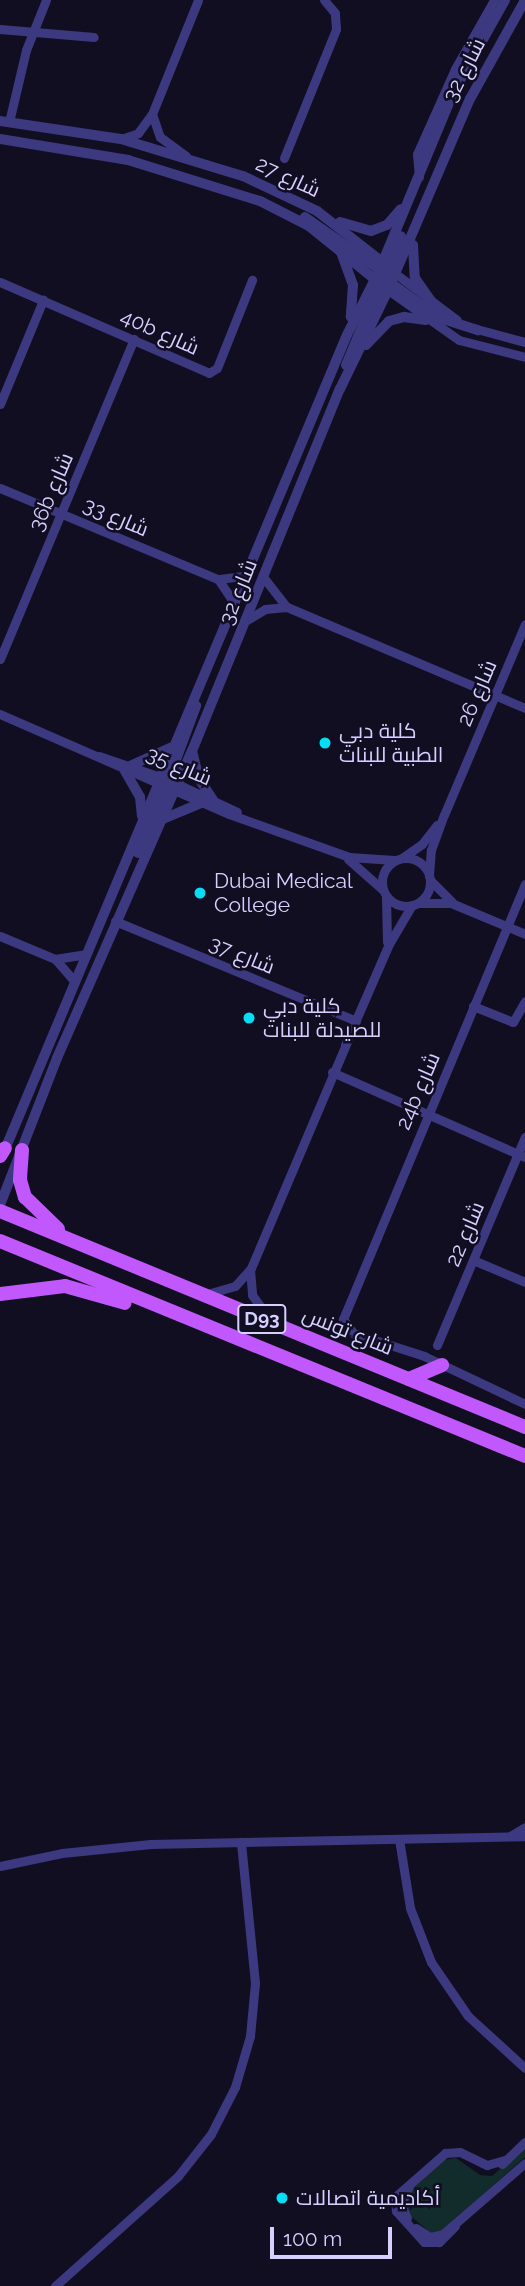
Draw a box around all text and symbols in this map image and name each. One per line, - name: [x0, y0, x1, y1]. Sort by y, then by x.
- street label: شارع 32: [437, 34, 491, 106]
- street label: شارع 27: [252, 151, 324, 203]
- street label: 40b شارع: [117, 304, 203, 360]
- street label: 36b شارع: [23, 449, 79, 535]
- street label: شارع 33: [80, 492, 152, 542]
- street label: شارع 32: [214, 556, 262, 628]
- street label: شارع 26: [452, 656, 502, 730]
- place label: كلية دبي الطبية للبنات: [339, 718, 443, 768]
- marker: كلية دبي الطبية للبنات: [317, 735, 333, 751]
- street label: شارع 35: [142, 741, 216, 791]
- place label: Dubai Medical College: [214, 868, 353, 918]
- marker: Dubai Medical College: [192, 885, 208, 901]
- street label: شارع 37: [206, 931, 278, 979]
- place label: كلية دبي للصيدلة للبنات: [263, 993, 381, 1043]
- marker: كلية دبي للصيدلة للبنات: [241, 1010, 257, 1026]
- street label: 24b شارع: [390, 1049, 446, 1133]
- street label: شارع 22: [440, 1198, 490, 1270]
- street label: شارع تونس: [299, 1301, 397, 1361]
- road number: D93: [236, 1303, 288, 1334]
- place label: أكاديمية اتصالات: [296, 2185, 440, 2211]
- marker: أكاديمية اتصالات: [274, 2190, 290, 2206]
- scale bar: [273, 2212, 396, 2256]
- text: 100 m: [283, 2226, 342, 2251]

